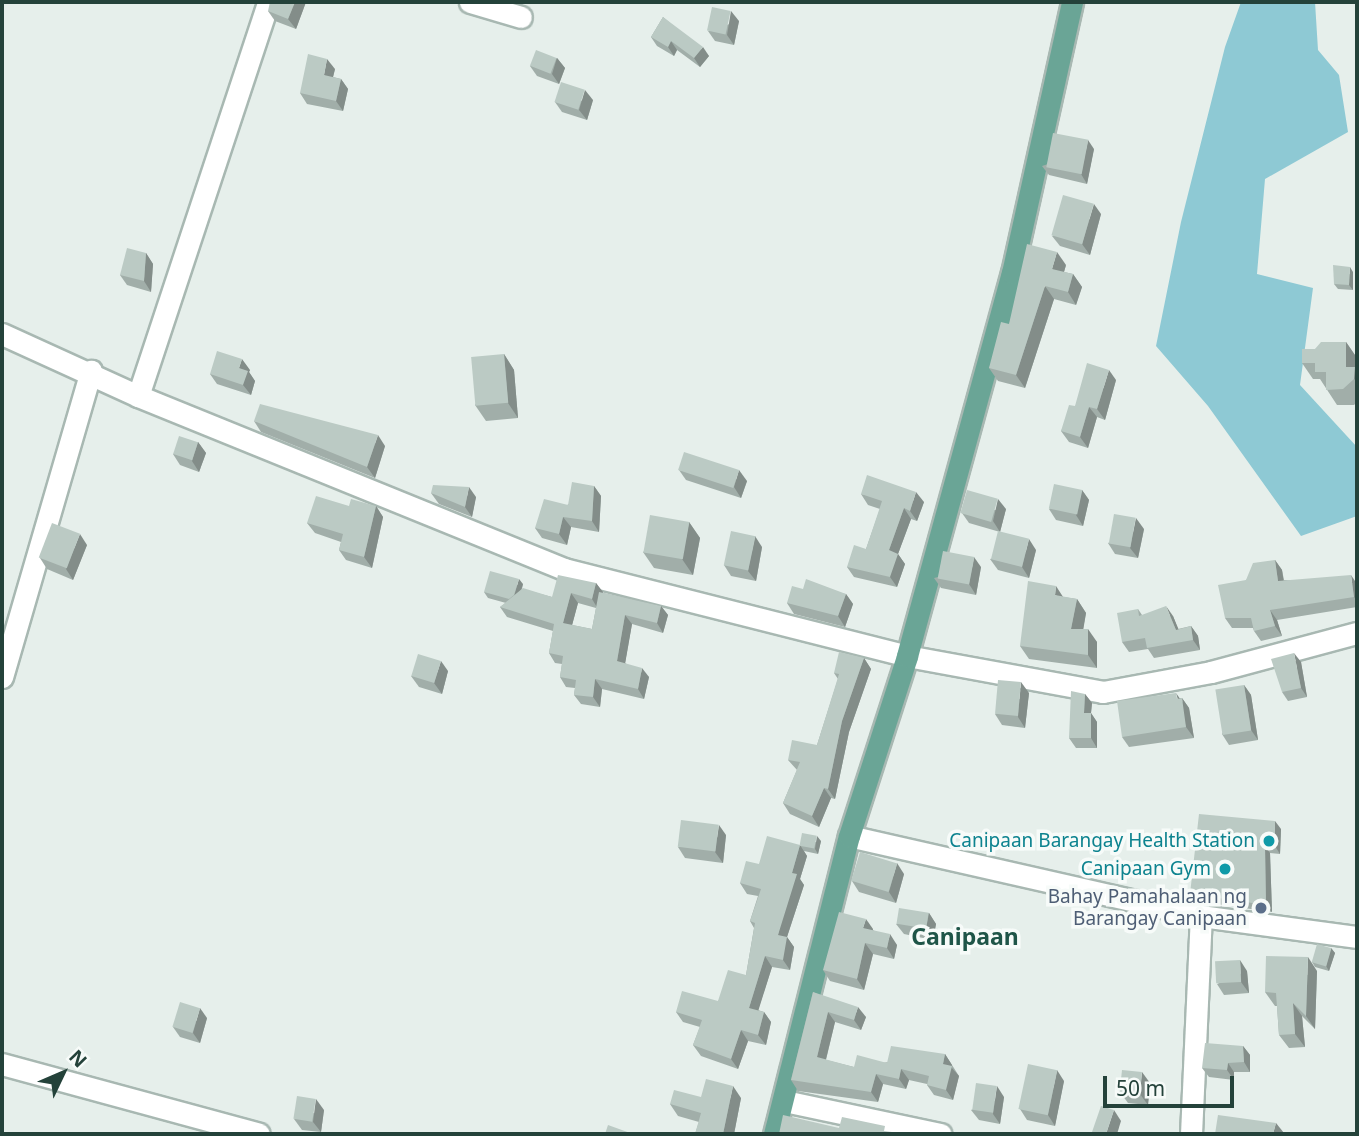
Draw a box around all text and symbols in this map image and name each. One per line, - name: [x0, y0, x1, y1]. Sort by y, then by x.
- place label: Canipaan Barangay Health Station: [949, 830, 1255, 852]
- marker: Canipaan Barangay Health Station: [1261, 833, 1277, 849]
- place label: Canipaan Gym: [1081, 858, 1211, 880]
- marker: Canipaan Gym: [1217, 861, 1233, 877]
- place label: Bahay Pamahalaan ng Barangay Canipaan: [1048, 886, 1247, 930]
- marker: Bahay Pamahalaan ng Barangay Canipaan: [1253, 900, 1269, 916]
- district label: Canipaan: [911, 922, 1019, 950]
- north arrow: [28, 1038, 98, 1108]
- text: N: [63, 1044, 93, 1073]
- scale bar: [1107, 1062, 1238, 1106]
- text: 50 m: [1116, 1074, 1165, 1102]

